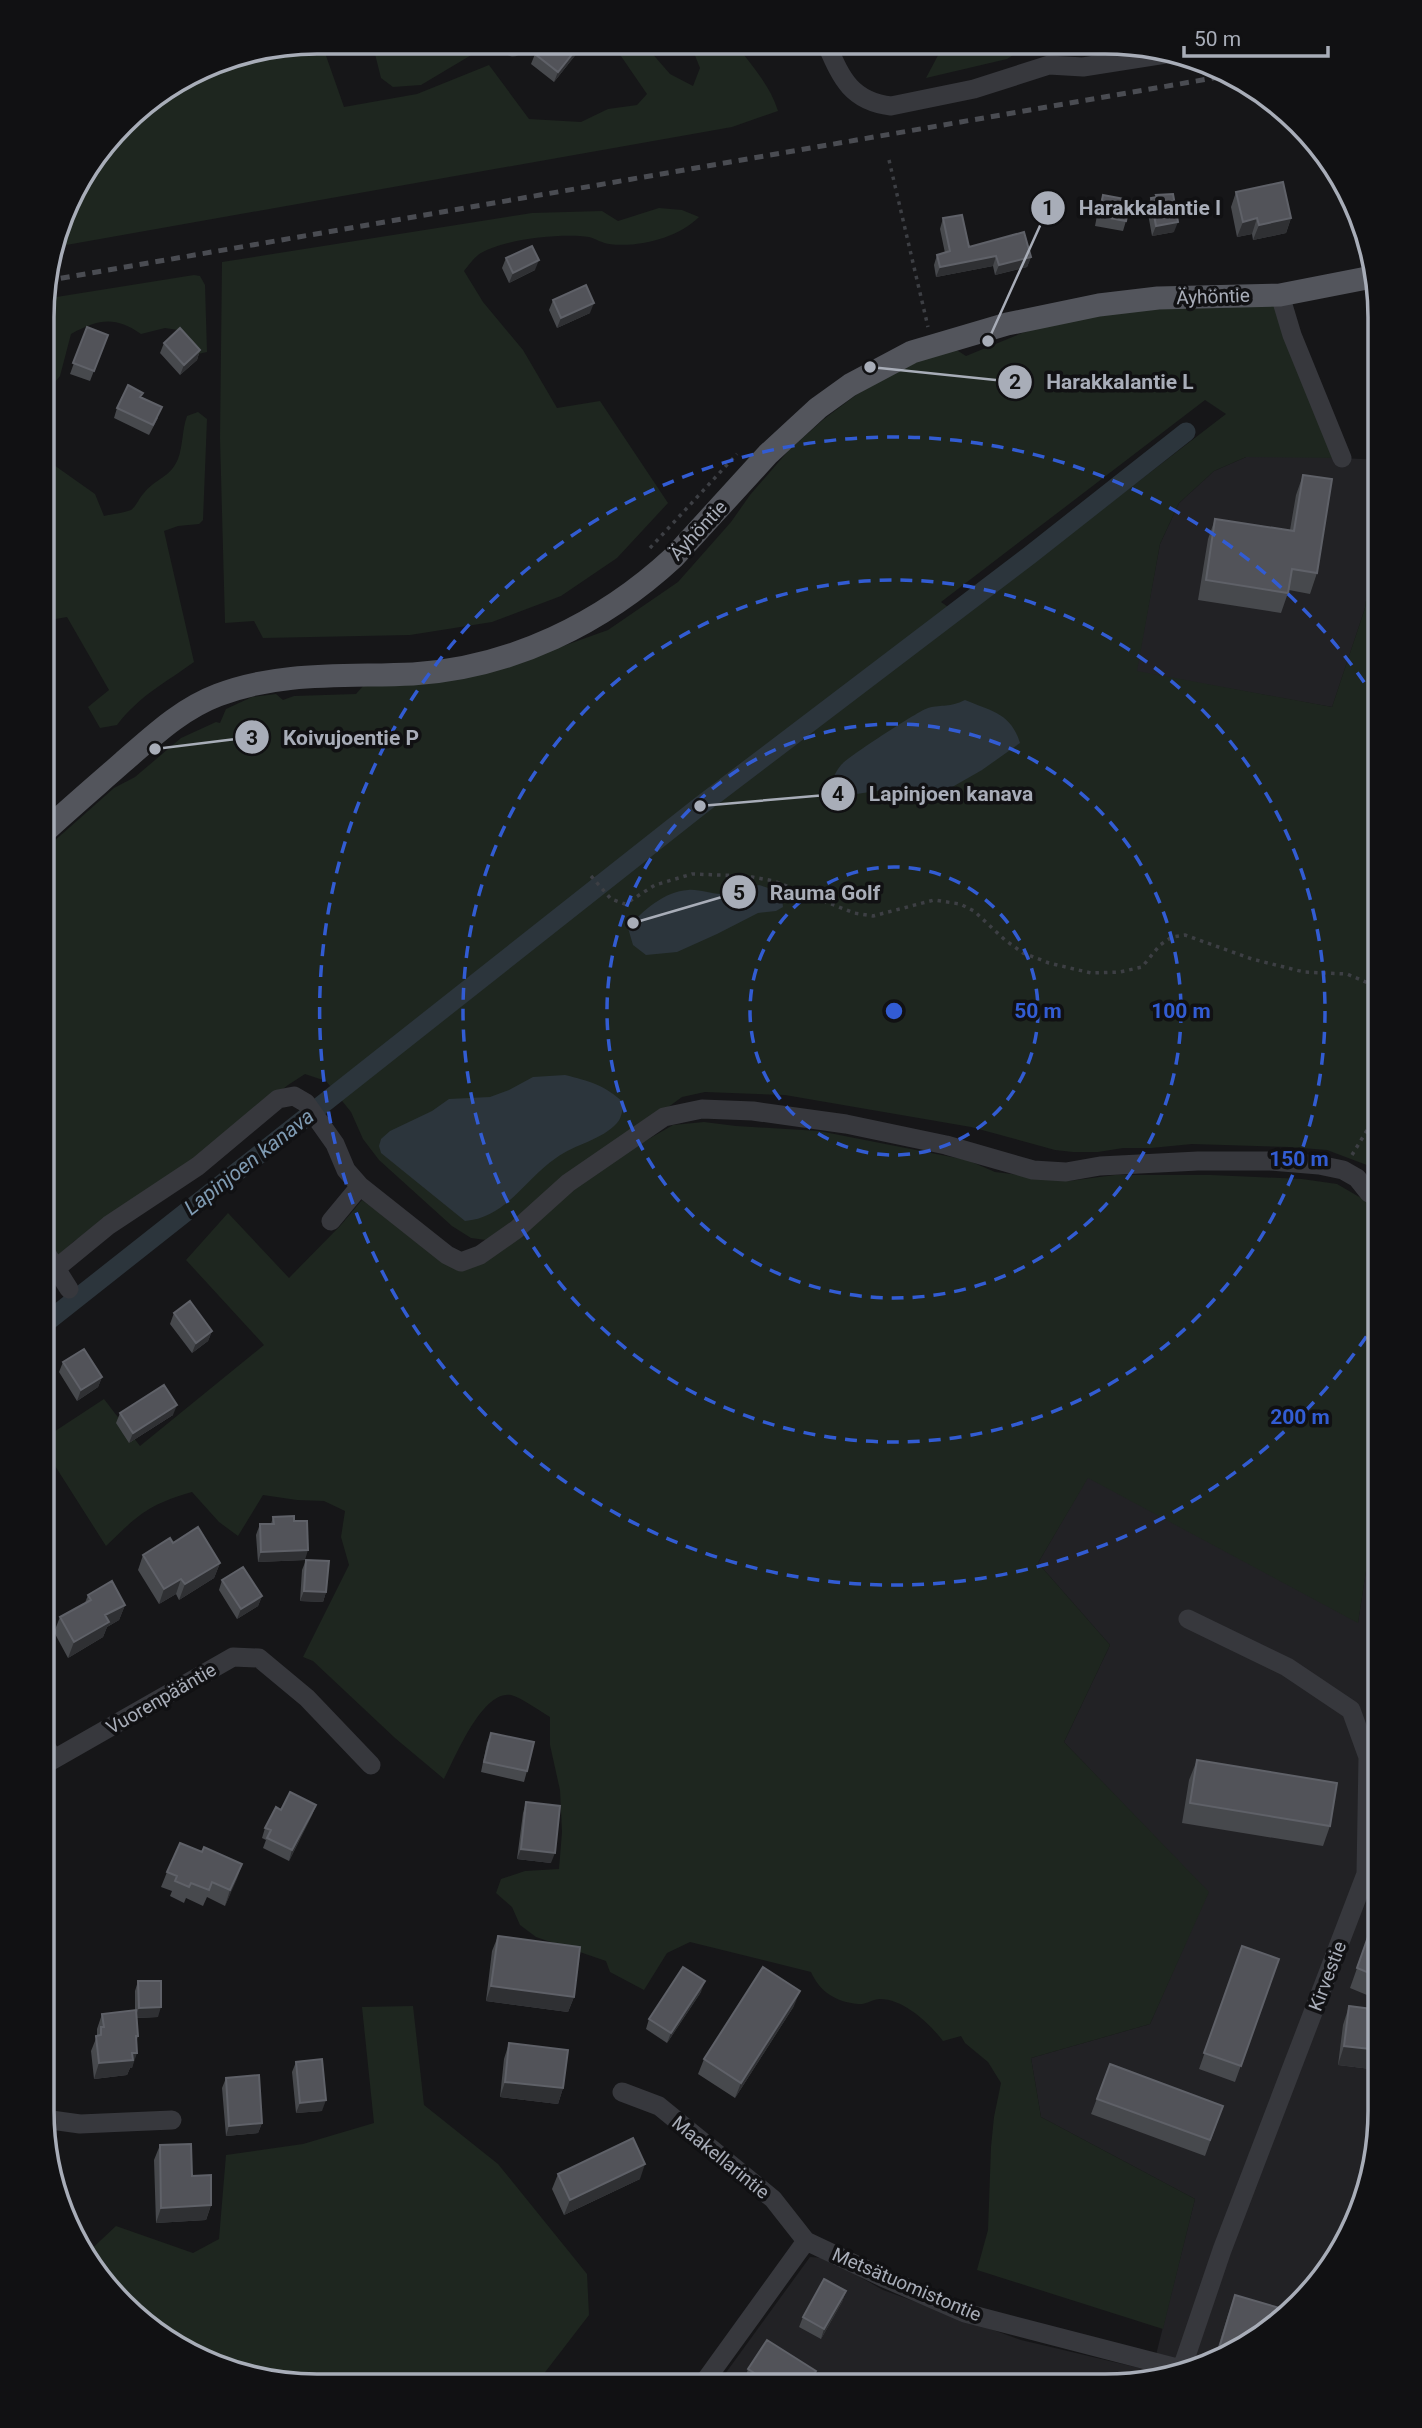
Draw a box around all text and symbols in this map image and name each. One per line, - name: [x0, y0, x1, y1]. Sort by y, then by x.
- scale bar: [1184, 14, 1328, 58]
- text: 50 m: [1194, 27, 1241, 51]
- callout: Harakkalantie I: [1030, 187, 1235, 229]
- text: 1: [1042, 196, 1054, 220]
- text: Harakkalantie I: [1079, 196, 1221, 220]
- street label: Äyhöntie: [1176, 284, 1250, 309]
- callout: Harakkalantie L: [997, 361, 1208, 403]
- text: 2: [1009, 370, 1021, 394]
- text: Harakkalantie L: [1046, 370, 1194, 394]
- street label: Äyhöntie: [665, 496, 732, 565]
- callout: Koivujoentie P: [234, 716, 433, 758]
- text: 3: [246, 726, 258, 750]
- text: Koivujoentie P: [283, 726, 419, 750]
- callout: Lapinjoen kanava: [820, 773, 1047, 815]
- text: 4: [832, 782, 844, 806]
- text: Lapinjoen kanava: [869, 782, 1033, 806]
- callout: Rauma Golf: [721, 871, 895, 913]
- text: 5: [733, 881, 745, 905]
- text: Rauma Golf: [770, 881, 881, 905]
- centre of rings: [882, 999, 906, 1023]
- text: 50 m: [1014, 999, 1062, 1023]
- text: 100 m: [1151, 999, 1211, 1023]
- water label: Lapinjoen kanava: [179, 1104, 319, 1220]
- text: 150 m: [1269, 1147, 1329, 1171]
- text: 200 m: [1270, 1405, 1330, 1429]
- street label: Vuorenpääntie: [102, 1658, 220, 1739]
- street label: Kirvestie: [1304, 1938, 1351, 2014]
- street label: Maakellarintie: [667, 2111, 774, 2204]
- street label: Metsätuomistontie: [829, 2243, 985, 2326]

